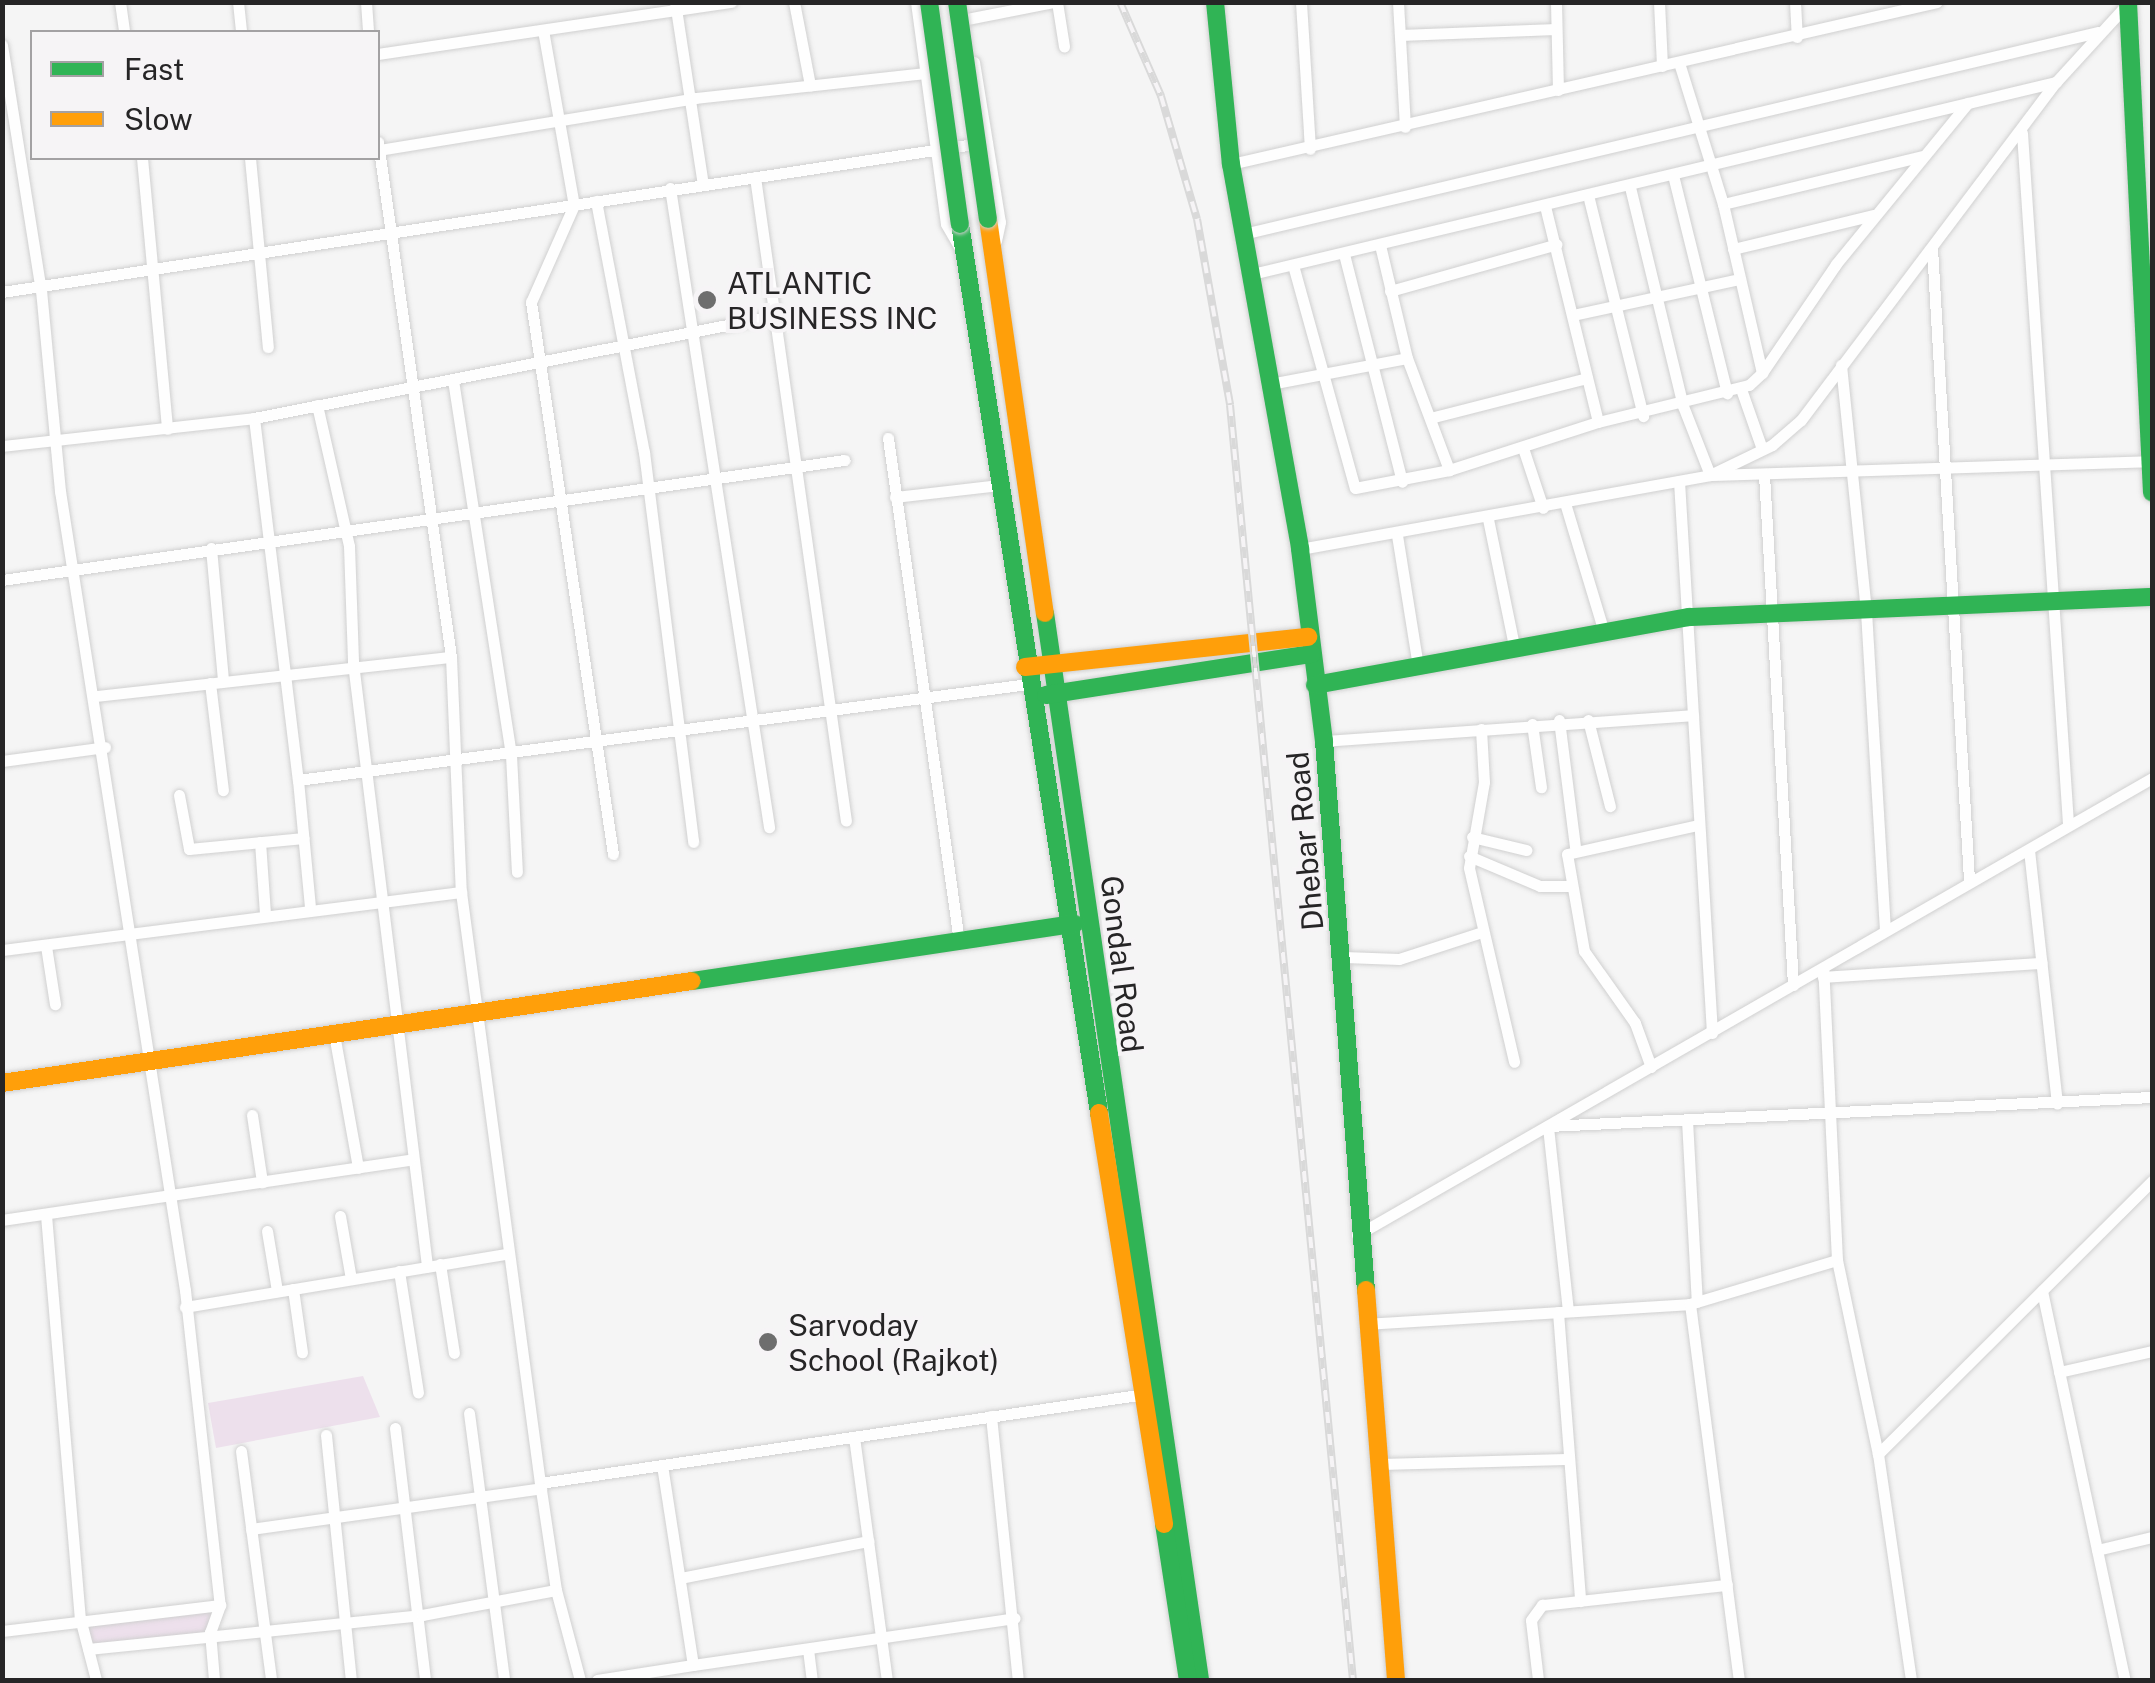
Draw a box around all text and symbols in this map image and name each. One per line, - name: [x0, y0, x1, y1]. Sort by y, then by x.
- legend: [30, 30, 380, 160]
- text: Fast: [124, 51, 184, 87]
- text: Slow: [124, 101, 193, 137]
- place label: ATLANTIC BUSINESS INC: [727, 265, 937, 336]
- marker: ATLANTIC BUSINESS INC: [696, 289, 718, 311]
- street label: Dhebar Road: [1279, 750, 1331, 932]
- street label: Gondal Road: [1093, 873, 1151, 1055]
- place label: Sarvoday School (Rajkot): [788, 1307, 999, 1378]
- marker: Sarvoday School (Rajkot): [757, 1331, 779, 1353]

